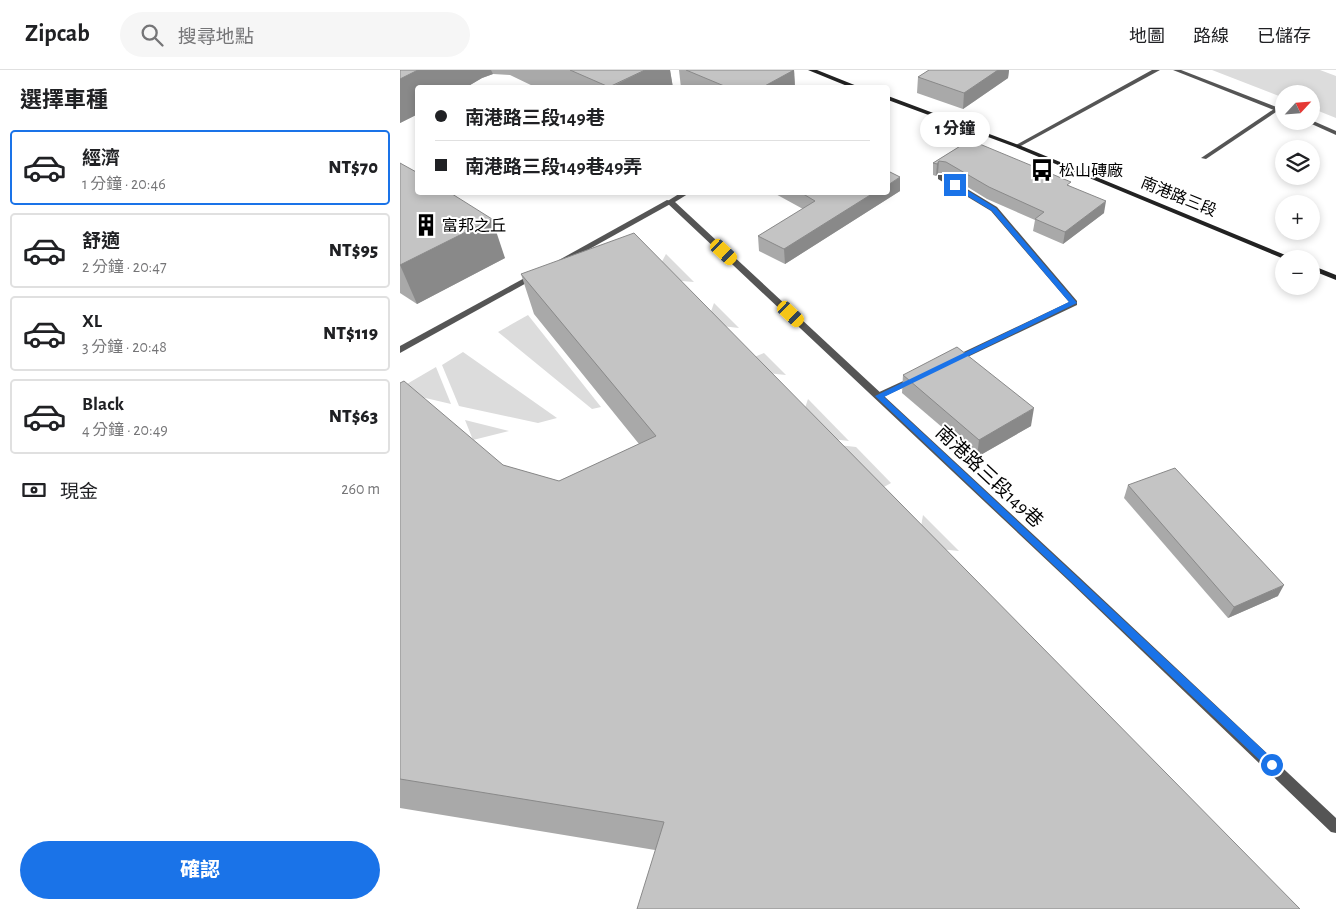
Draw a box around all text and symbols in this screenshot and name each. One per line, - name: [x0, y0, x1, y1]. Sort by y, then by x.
- search box: [120, 12, 470, 57]
- icon: search: [138, 21, 166, 49]
- text: Zipcab: [25, 22, 90, 46]
- text: 搜尋地點: [178, 28, 254, 47]
- text: 地圖: [1129, 28, 1165, 46]
- text: 路線: [1193, 28, 1229, 46]
- text: 已儲存: [1257, 28, 1311, 46]
- north arrow: [1275, 85, 1320, 130]
- map controls: [1275, 85, 1320, 295]
- text: 選擇車種: [20, 89, 108, 111]
- text: 南港路三段149巷: [465, 109, 605, 128]
- callout: 1 分鐘: [920, 112, 990, 148]
- text: 1 分鐘: [935, 121, 975, 137]
- button: layers: [1275, 140, 1320, 185]
- icon: car: [22, 145, 67, 190]
- text: 經濟: [82, 149, 120, 168]
- bus stop icon: 松山磚廠: [1029, 157, 1055, 183]
- text: NT$70: [328, 158, 378, 177]
- text: 南港路三段149巷49弄: [465, 158, 642, 177]
- place label: 松山磚廠: [1059, 162, 1123, 179]
- route end: [944, 174, 966, 196]
- street label: 南港路三段: [1139, 174, 1219, 219]
- text: 1 分鐘 · 20:46: [82, 176, 166, 192]
- button: +: [1275, 195, 1320, 240]
- building icon: 富邦之丘: [413, 212, 439, 238]
- place label: 富邦之丘: [442, 217, 506, 234]
- icon: car: [22, 228, 67, 273]
- text: 舒適: [82, 232, 120, 251]
- car: [707, 236, 740, 268]
- text: NT$95: [329, 241, 378, 260]
- button: −: [1275, 250, 1320, 295]
- text: 2 分鐘 · 20:47: [82, 259, 167, 275]
- car: [774, 298, 807, 330]
- icon: car: [22, 311, 67, 356]
- text: XL: [82, 312, 102, 331]
- text: NT$119: [323, 324, 378, 343]
- text: 3 分鐘 · 20:48: [82, 339, 167, 355]
- icon: car: [22, 394, 67, 439]
- text: Black: [82, 395, 124, 414]
- text: NT$63: [329, 407, 378, 426]
- street label: 南港路三段149巷: [932, 421, 1048, 531]
- text: 4 分鐘 · 20:49: [82, 422, 168, 438]
- icon: cash: [20, 476, 48, 504]
- text: 260 m: [341, 481, 380, 497]
- text: 現金: [60, 483, 98, 502]
- route start: [1261, 754, 1283, 776]
- button: 確認: [20, 841, 380, 899]

